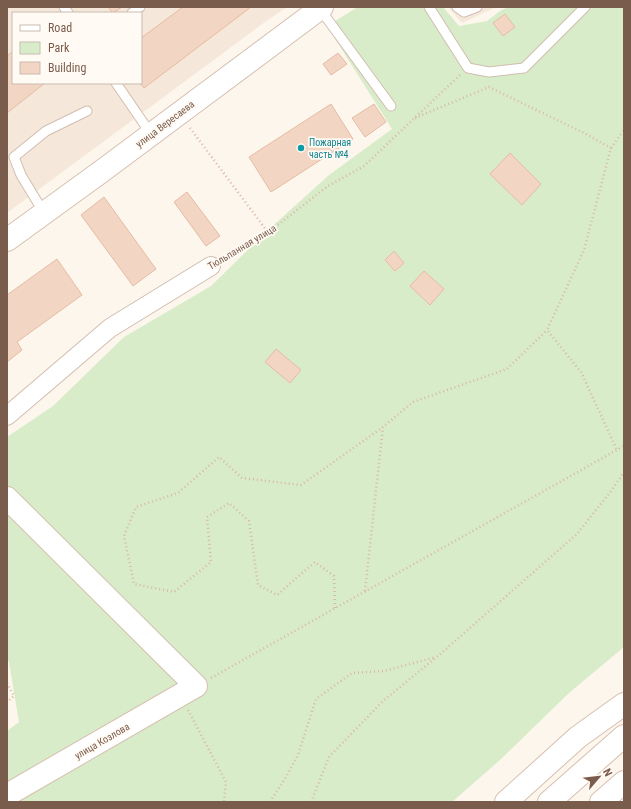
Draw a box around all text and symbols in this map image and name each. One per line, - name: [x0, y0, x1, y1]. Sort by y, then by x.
- legend: [12, 12, 142, 84]
- text: Road: [48, 21, 72, 35]
- text: Park: [48, 41, 70, 55]
- text: Building: [48, 61, 86, 75]
- street label: улица Вересаева: [134, 98, 196, 150]
- place label: Пожарная часть №4: [309, 137, 351, 160]
- marker: Пожарная часть №4: [296, 143, 306, 153]
- street label: Тюльпанная улица: [206, 222, 278, 272]
- street label: улица Козлова: [73, 721, 132, 761]
- north arrow: [579, 757, 619, 797]
- text: N: [600, 767, 615, 779]

